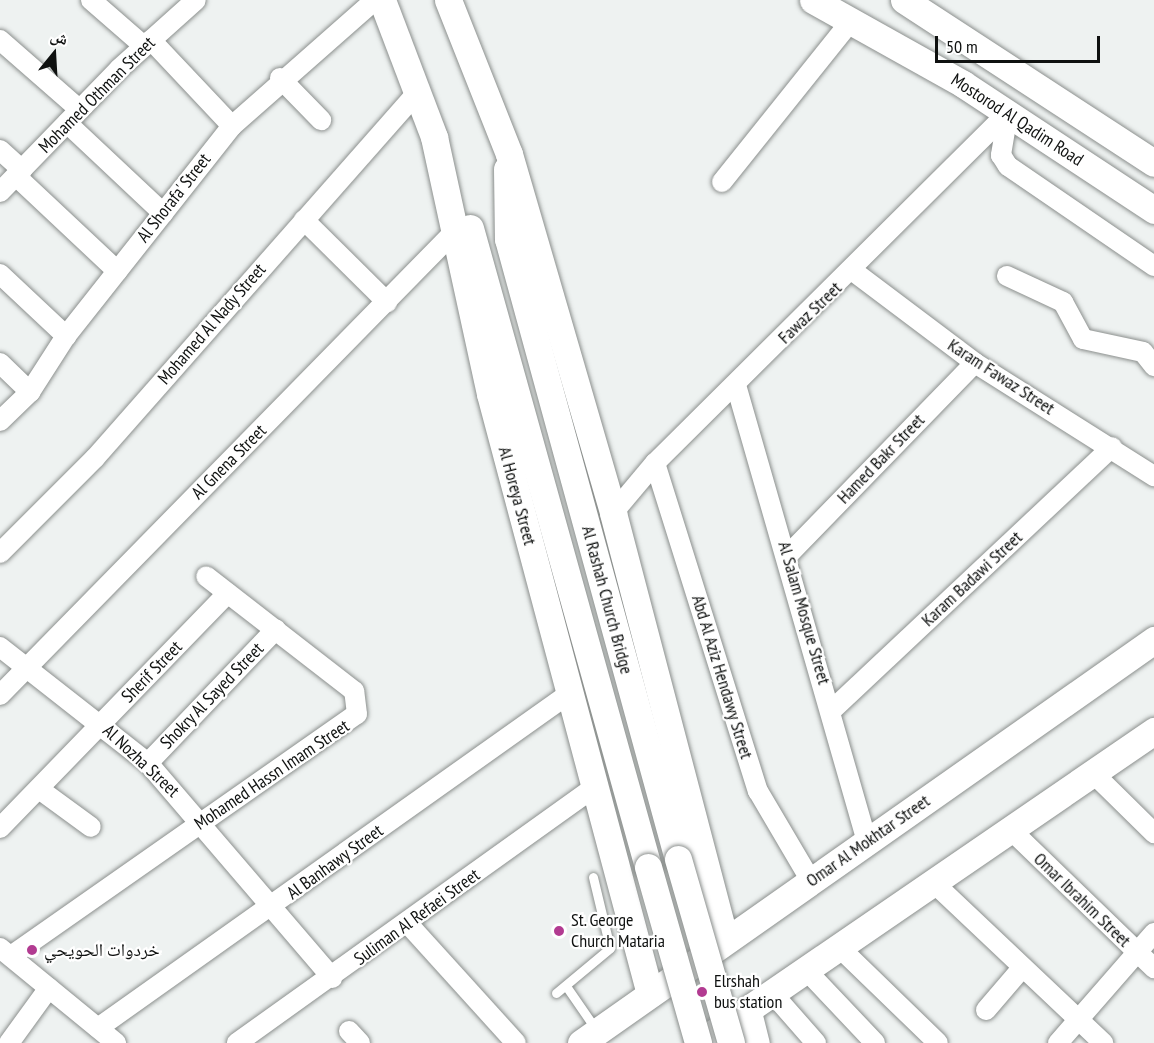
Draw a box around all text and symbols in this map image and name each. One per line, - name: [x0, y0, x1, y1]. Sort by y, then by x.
- north arrow: [24, 24, 84, 84]
- scale bar: [938, 24, 1103, 62]
- text: ش: [48, 25, 71, 49]
- street label: Mohamed Othman Street: [34, 32, 160, 158]
- text: 50 m: [946, 35, 978, 58]
- street label: Mostorod Al Qadim Road: [947, 69, 1087, 171]
- street label: Al Shorafa' Street: [132, 149, 216, 247]
- street label: Mohamed Al Nady Street: [153, 259, 271, 389]
- street label: Fawaz Street: [774, 277, 846, 349]
- street label: Karam Fawaz Street: [943, 334, 1059, 420]
- street label: Hamed Bakr Street: [833, 410, 929, 508]
- street label: Al Gnena Street: [187, 420, 271, 504]
- street label: Al Horeya Street: [493, 444, 541, 548]
- street label: Al Rashah Church Bridge: [577, 523, 637, 677]
- street label: Karam Badawi Street: [917, 527, 1027, 631]
- street label: Al Salam Mosque Street: [773, 539, 835, 687]
- street label: Abd Al Aziz Hendawy Street: [687, 592, 757, 762]
- street label: Sherif Street: [117, 637, 187, 707]
- street label: Shokry Al Sayed Street: [155, 638, 269, 754]
- street label: Mohamed Hassn Imam Street: [191, 715, 353, 835]
- street label: Al Nozha Street: [98, 720, 184, 802]
- street label: Omar Al Mokhtar Street: [802, 790, 934, 892]
- street label: Al Banhawy Street: [283, 820, 387, 904]
- street label: Omar Ibrahim Street: [1029, 848, 1135, 952]
- street label: Suliman Al Refaei Street: [350, 864, 484, 970]
- place label: St. George Church Mataria: [571, 910, 665, 952]
- marker: St. George Church Mataria: [552, 924, 566, 938]
- place label: خردوات الحويحي: [44, 939, 160, 961]
- marker: خردوات الحويحي: [25, 943, 39, 957]
- place label: Elrshah bus station: [714, 971, 782, 1014]
- marker: Elrshah bus station: [695, 985, 709, 999]

